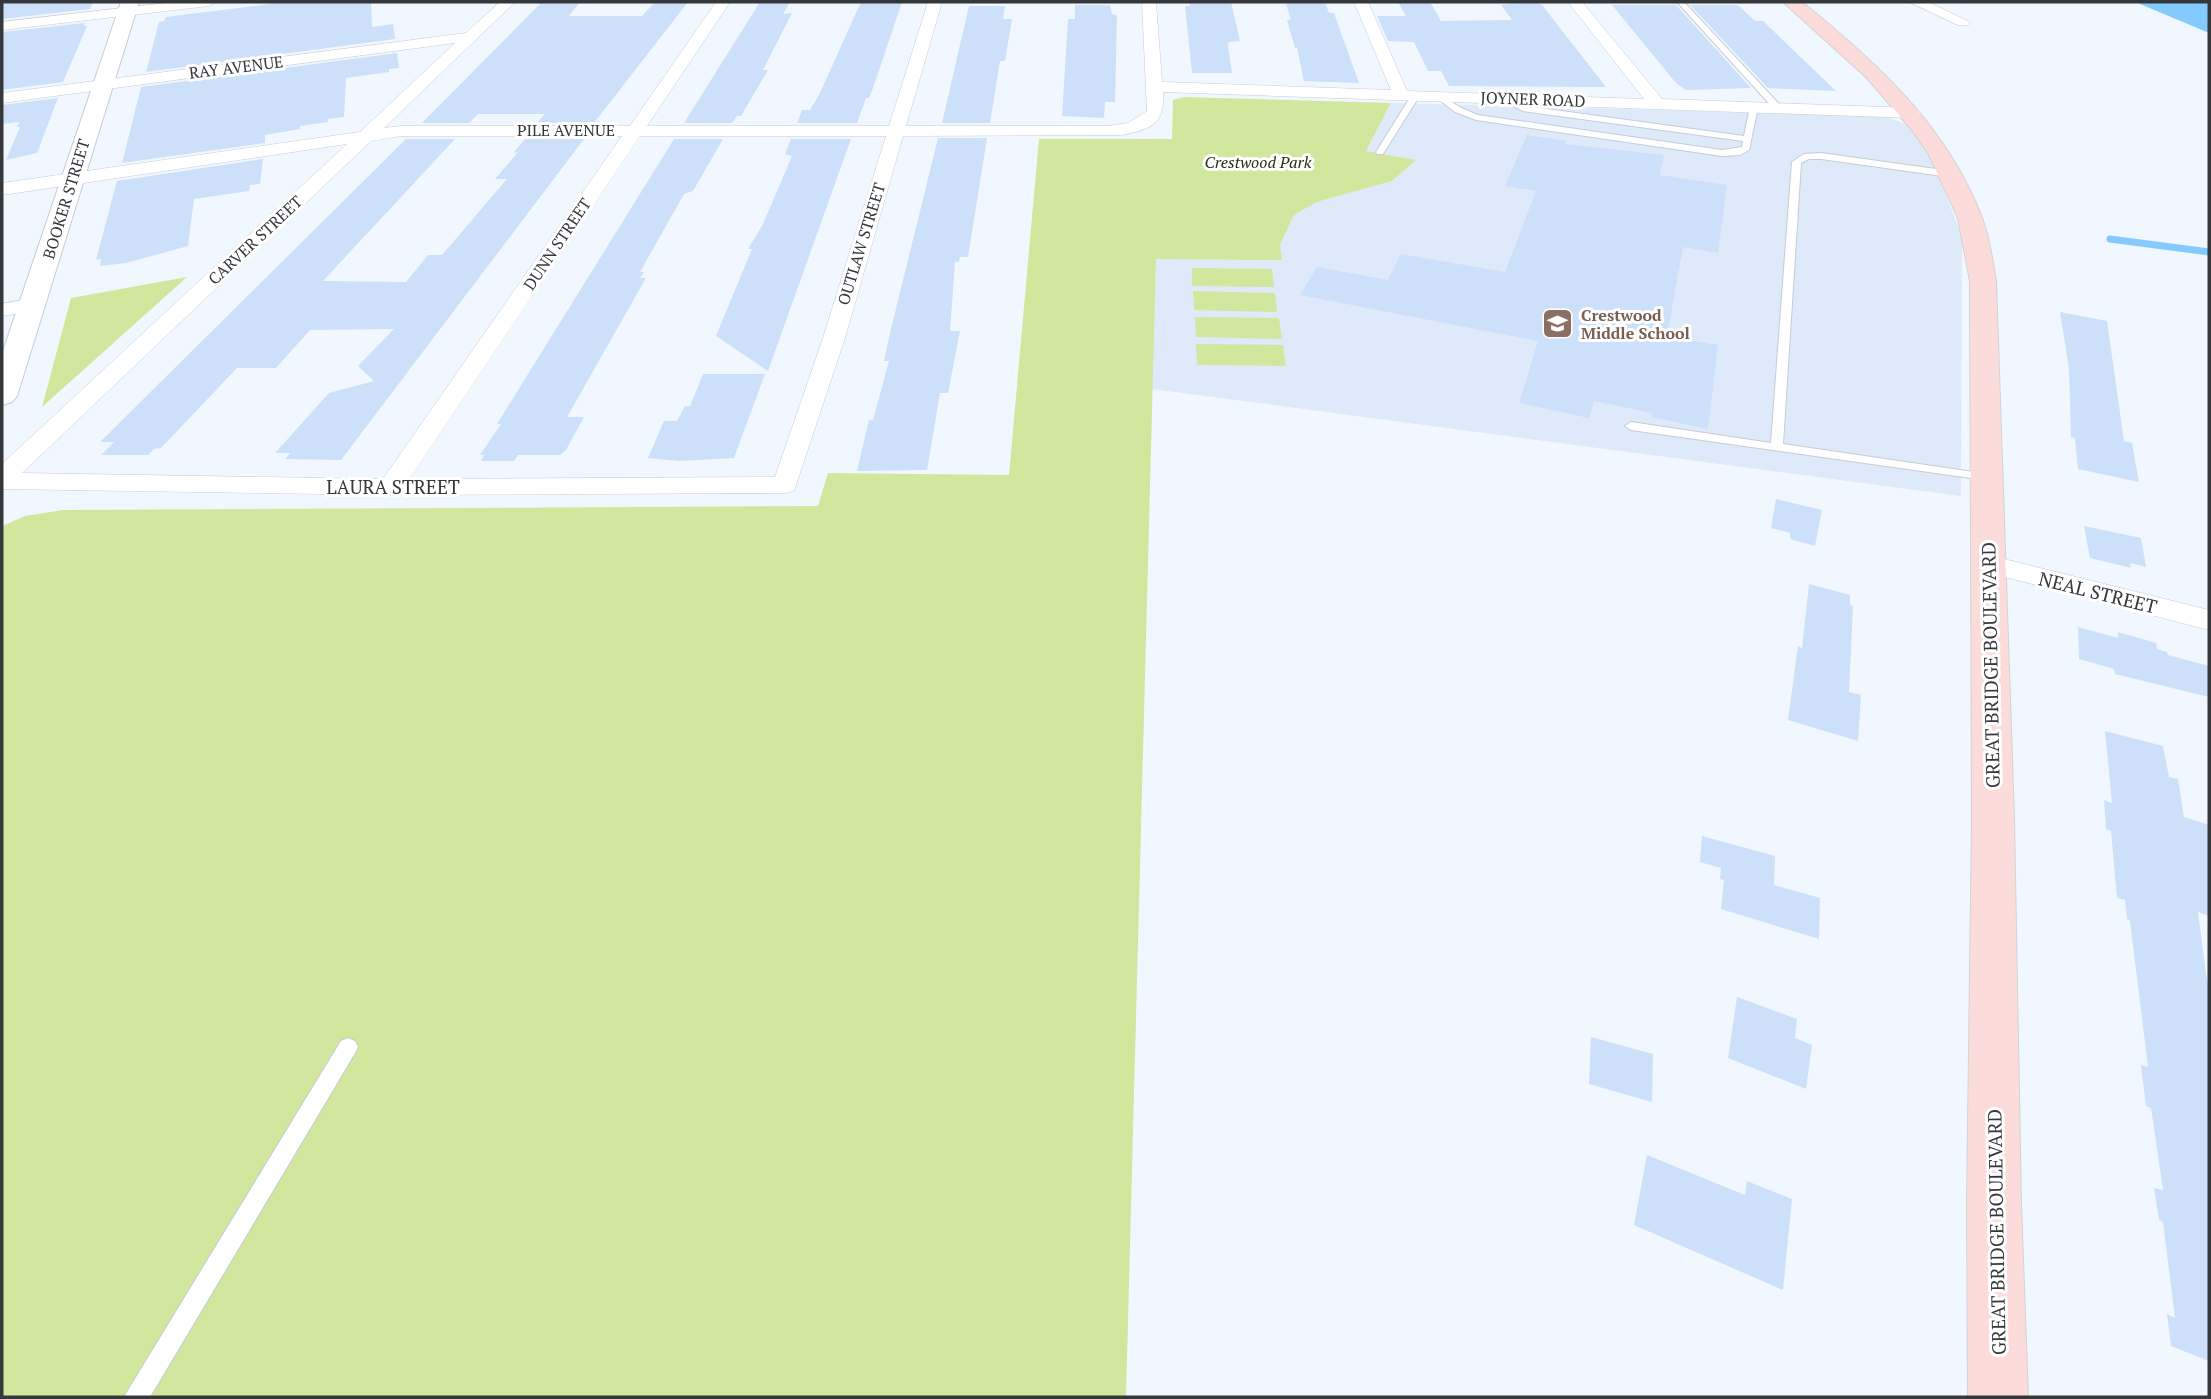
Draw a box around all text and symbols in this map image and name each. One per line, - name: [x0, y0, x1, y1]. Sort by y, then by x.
- street label: RAY AVENUE: [188, 50, 284, 84]
- street label: JOYNER ROAD: [1480, 86, 1586, 112]
- street label: PILE AVENUE: [517, 119, 615, 141]
- street label: BOOKER STREET: [37, 136, 95, 262]
- park label: Crestwood Park: [1205, 151, 1312, 173]
- street label: OUTLAW STREET: [832, 180, 890, 308]
- street label: CARVER STREET: [203, 190, 307, 289]
- street label: DUNN STREET: [518, 194, 596, 294]
- place label: Crestwood Middle School: [1581, 304, 1690, 344]
- school or university icon: Crestwood Middle School: [1541, 307, 1575, 341]
- street label: LAURA STREET: [326, 474, 460, 499]
- street label: GREAT BRIDGE BOULEVARD: [1975, 542, 2005, 788]
- street label: NEAL STREET: [2036, 565, 2160, 619]
- street label: GREAT BRIDGE BOULEVARD: [1981, 1109, 2011, 1355]

